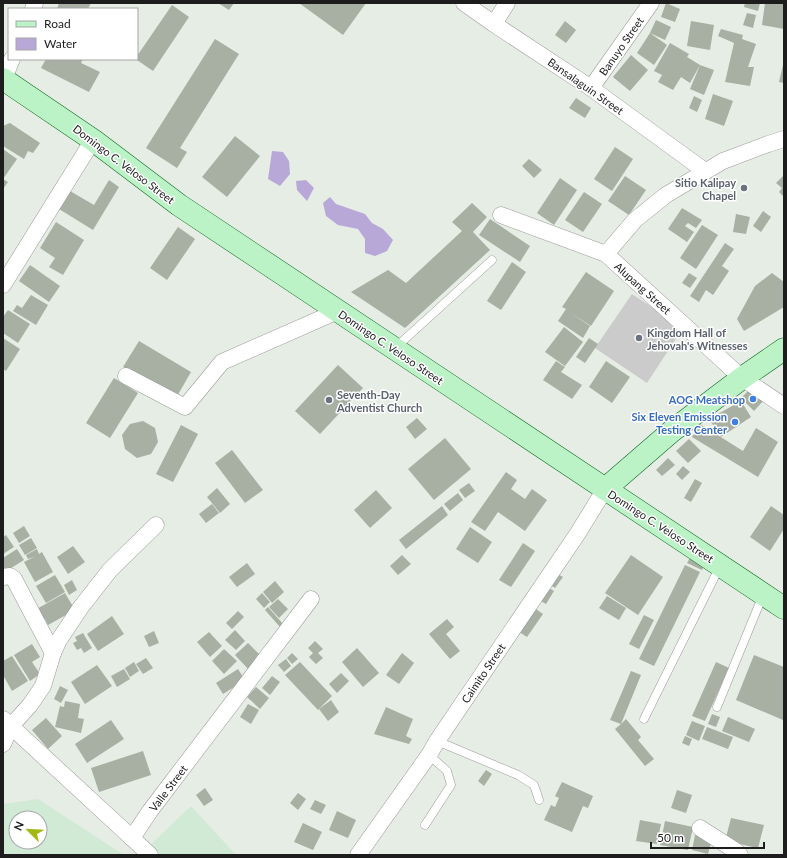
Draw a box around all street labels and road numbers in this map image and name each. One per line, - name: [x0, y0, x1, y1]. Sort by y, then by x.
- street label: Banuyo Street: [596, 14, 646, 78]
- street label: Bansalaguin Street: [546, 55, 626, 117]
- street label: Domingo C. Veloso Street: [71, 122, 177, 206]
- street label: Alupang Street: [612, 259, 674, 317]
- street label: Domingo C. Veloso Street: [336, 307, 446, 387]
- street label: Domingo C. Veloso Street: [606, 487, 716, 565]
- street label: Caimito Street: [458, 641, 508, 705]
- street label: Valle Street: [146, 762, 190, 814]

